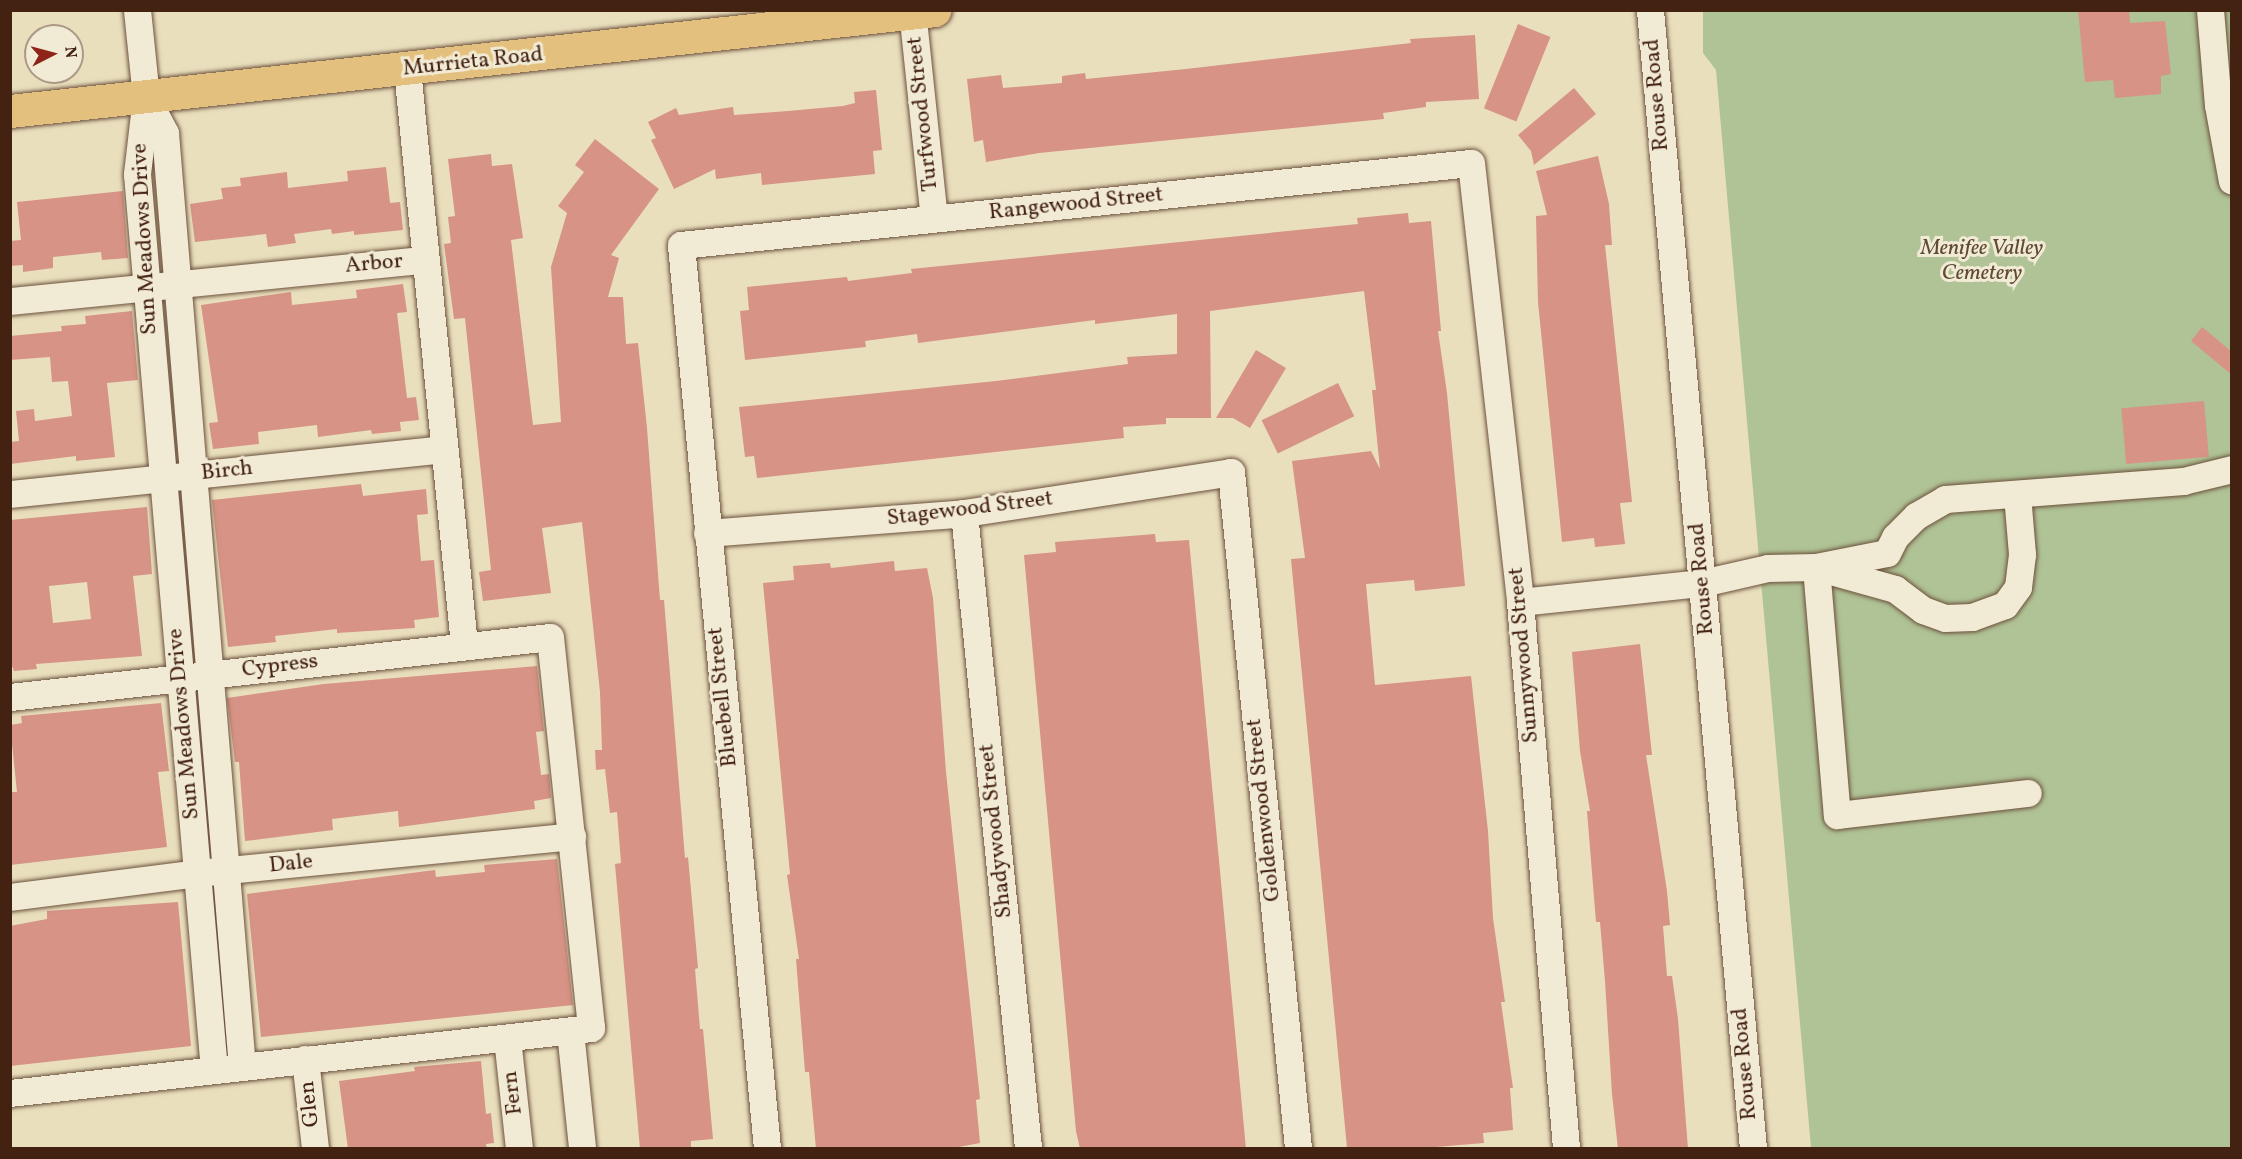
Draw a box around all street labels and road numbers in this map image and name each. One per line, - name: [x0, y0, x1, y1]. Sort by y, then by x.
- street label: Turfwood Street: [902, 35, 944, 193]
- street label: Rouse Road: [1639, 38, 1675, 152]
- street label: Murrieta Road: [402, 42, 544, 82]
- street label: Sun Meadows Drive: [127, 142, 163, 336]
- street label: Rangewood Street: [987, 182, 1165, 226]
- street label: Arbor: [344, 248, 404, 280]
- street label: Birch: [200, 455, 254, 487]
- street label: Stagewood Street: [886, 486, 1054, 532]
- street label: Rouse Road: [1684, 522, 1720, 636]
- street label: Sunnywood Street: [1503, 566, 1545, 744]
- street label: Bluebell Street: [703, 626, 743, 768]
- street label: Sun Meadows Drive: [162, 627, 206, 821]
- street label: Cypress: [240, 648, 320, 684]
- street label: Goldenwood Street: [1241, 717, 1287, 903]
- street label: Shadywood Street: [974, 742, 1018, 920]
- street label: Dale: [268, 849, 314, 879]
- street label: Rouse Road: [1727, 1007, 1763, 1121]
- street label: Fern: [497, 1070, 529, 1116]
- street label: Glen: [294, 1080, 326, 1128]

